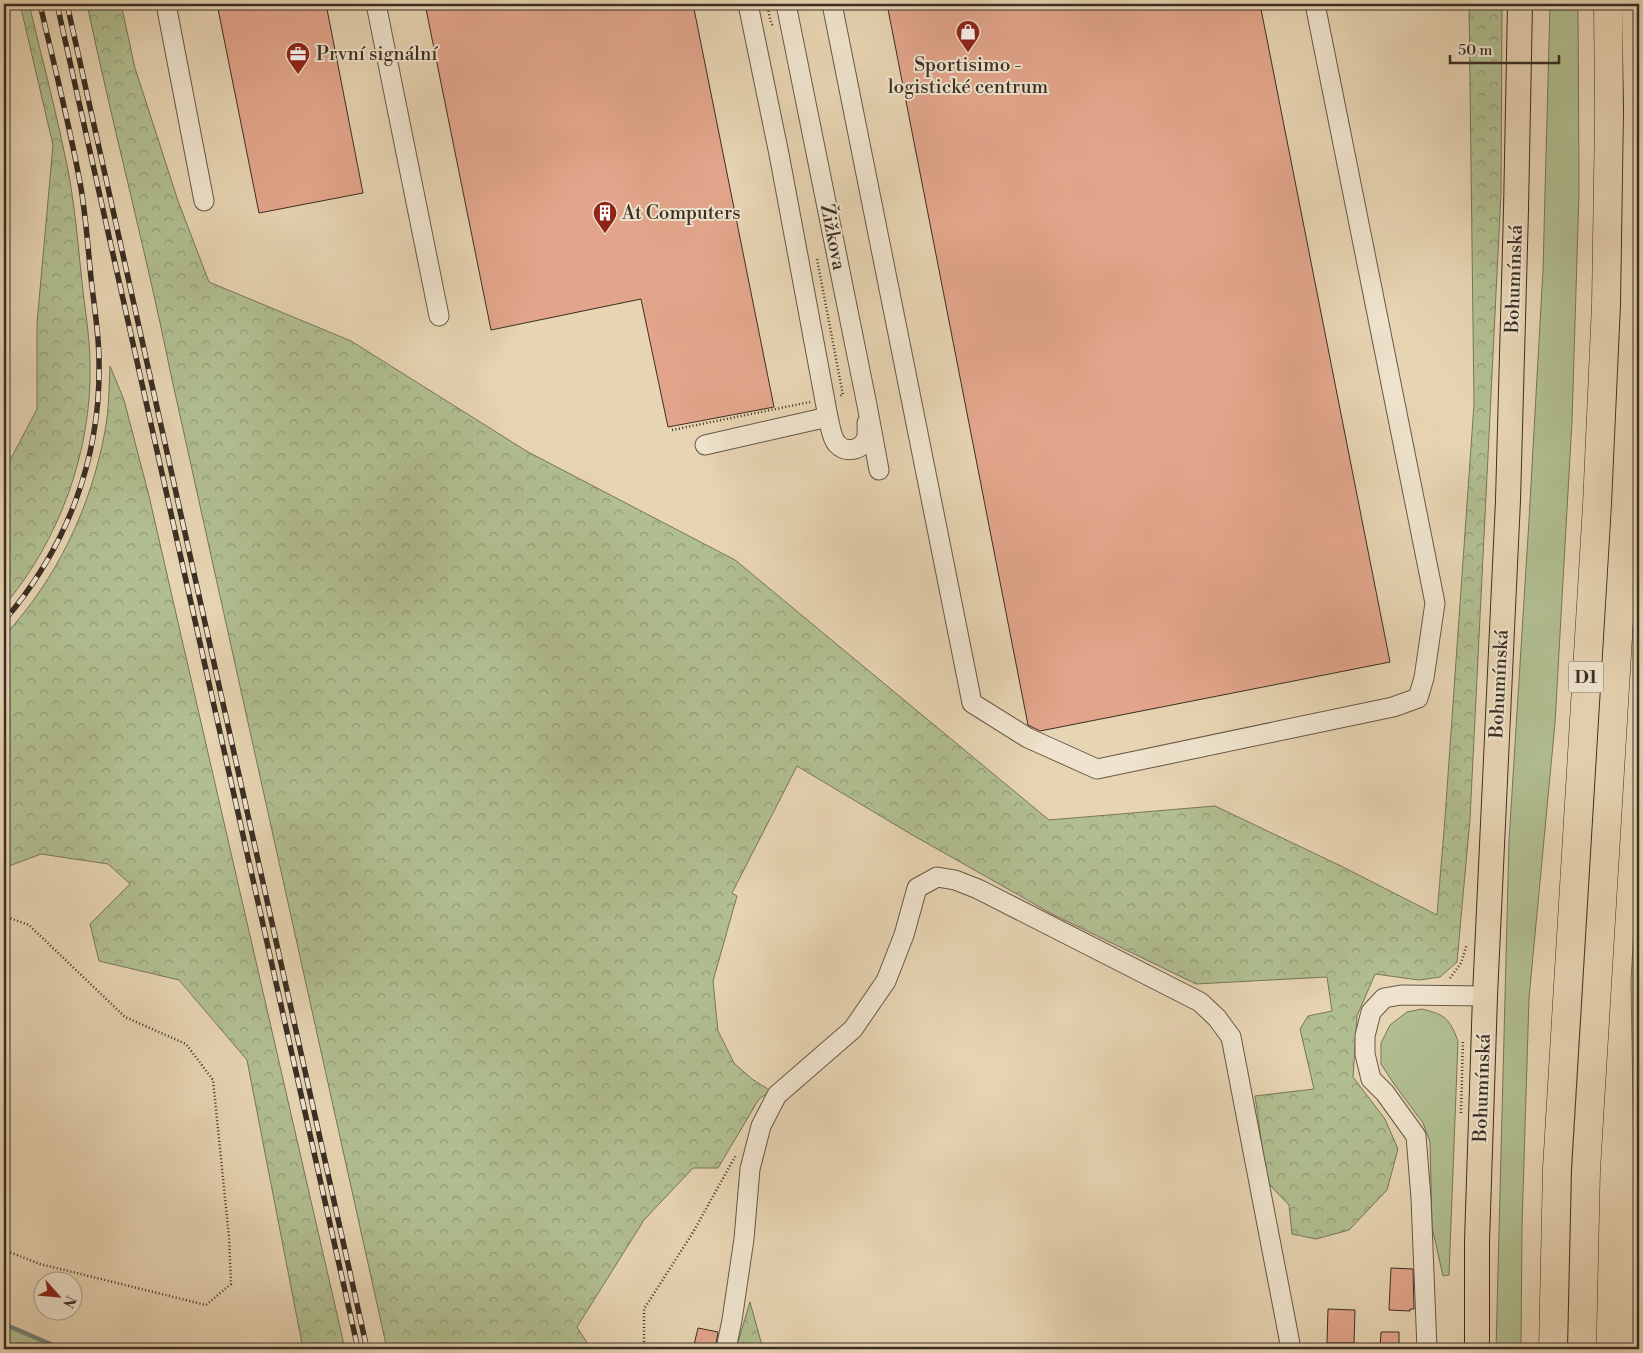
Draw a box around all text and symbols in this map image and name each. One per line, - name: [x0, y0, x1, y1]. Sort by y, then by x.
- shop icon: Sportisimo - logistické centrum: [955, 19, 981, 53]
- scale bar: [1450, 32, 1559, 64]
- office icon: První signální: [285, 41, 311, 75]
- text: 50 m: [1458, 41, 1492, 60]
- place label: První signální: [316, 42, 438, 66]
- place label: Sportisimo - logistické centrum: [888, 53, 1048, 99]
- building icon: At Computers: [592, 200, 618, 234]
- place label: At Computers: [621, 201, 740, 225]
- street label: Žižkova: [815, 202, 852, 272]
- street label: Bohumínská: [1500, 224, 1528, 335]
- street label: Bohumínská: [1484, 629, 1514, 740]
- road number: D1: [1568, 662, 1604, 692]
- street label: Bohumínská: [1468, 1033, 1496, 1144]
- north arrow: [32, 1270, 82, 1320]
- text: N: [58, 1292, 79, 1310]

